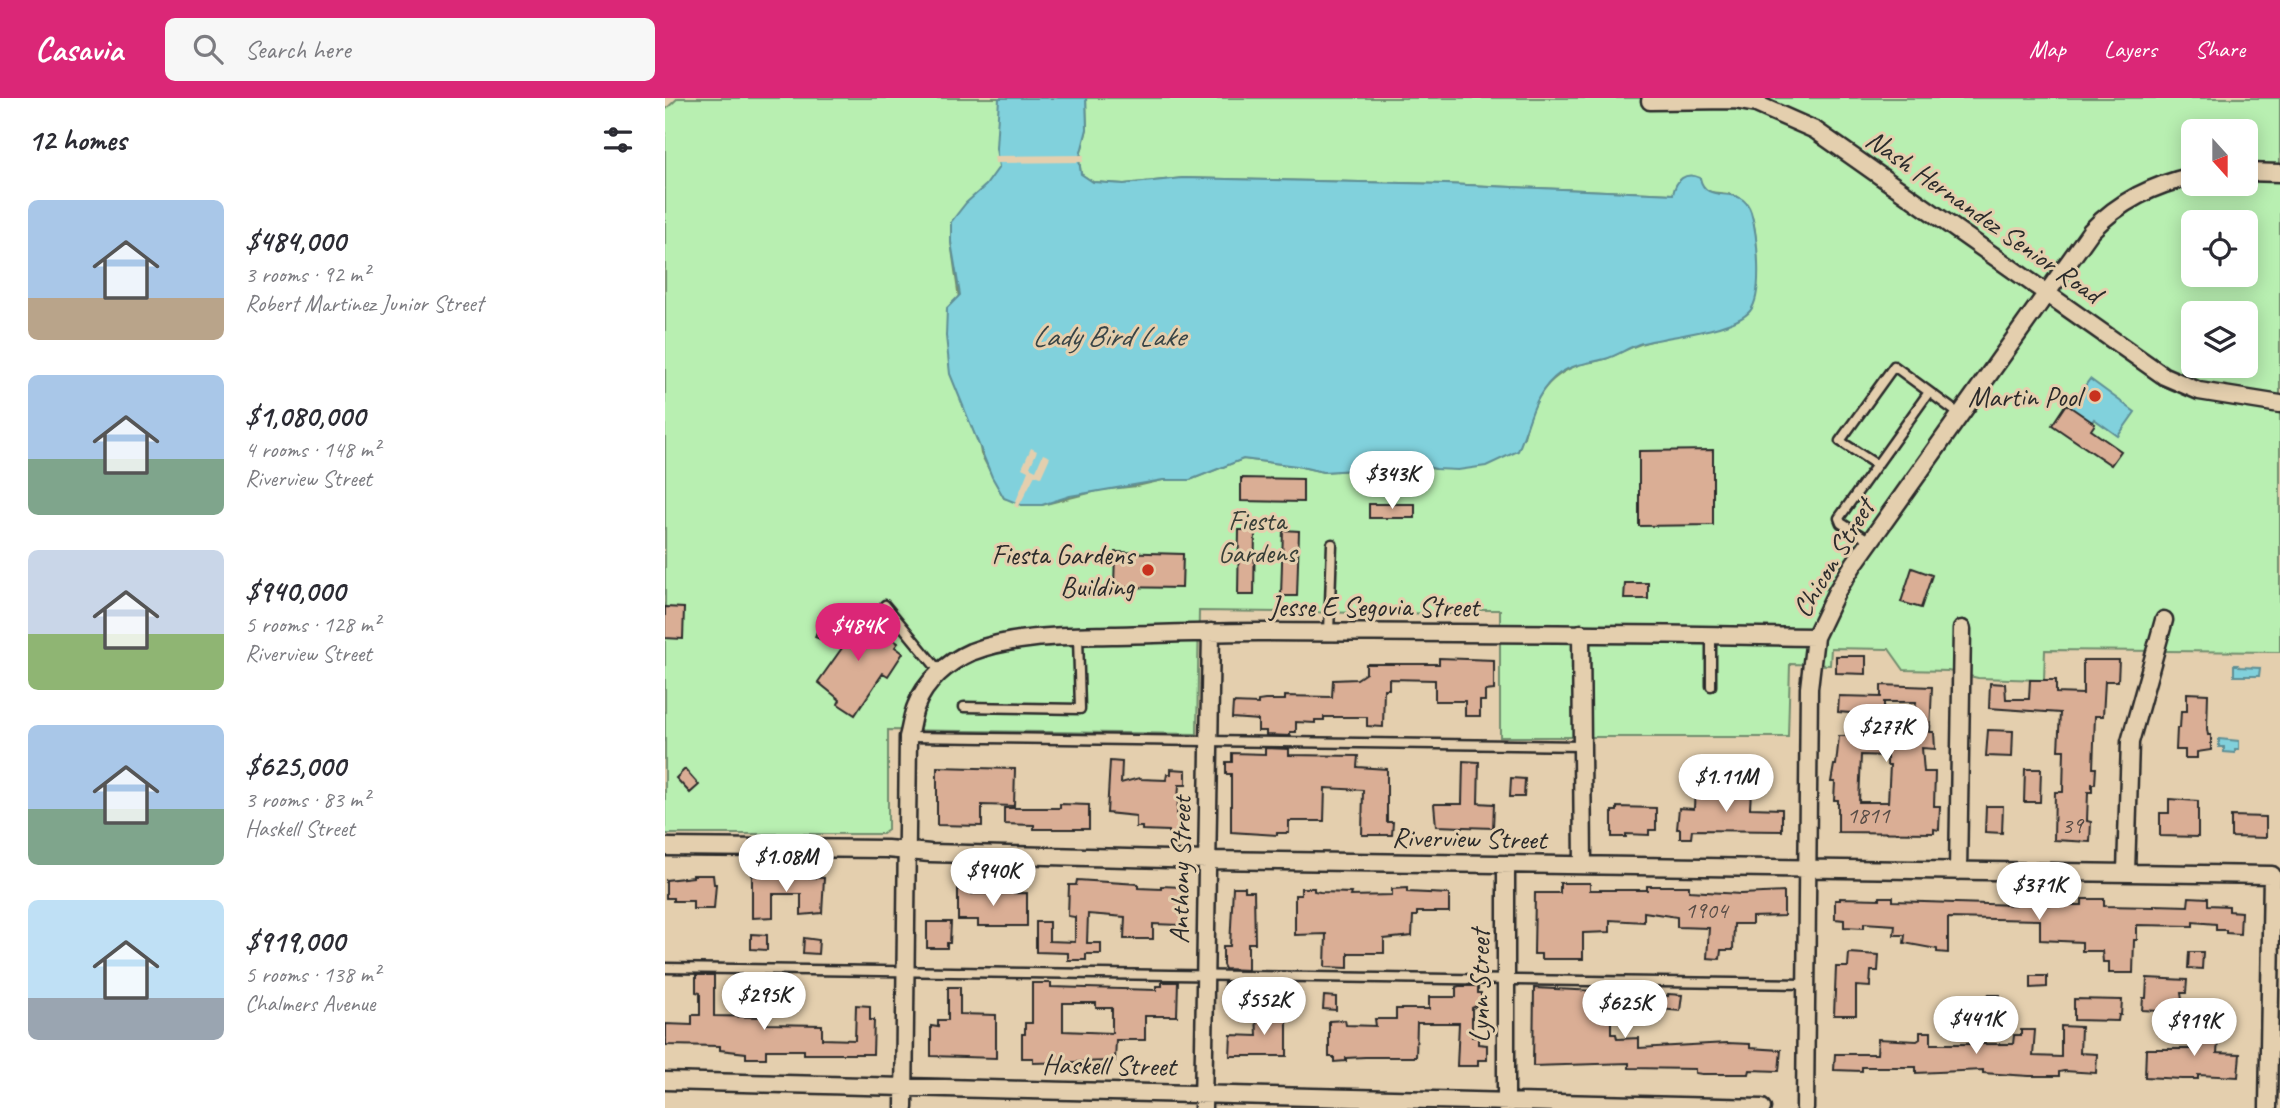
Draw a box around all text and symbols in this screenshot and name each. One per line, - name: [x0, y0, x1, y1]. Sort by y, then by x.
- search box: [165, 18, 655, 81]
- text: Casavia: [35, 28, 123, 70]
- icon: search: [189, 30, 227, 68]
- text: Search here: [245, 33, 351, 66]
- text: Map: [2029, 34, 2066, 64]
- text: Layers: [2104, 34, 2157, 64]
- text: Share: [2195, 34, 2245, 64]
- north arrow: [2181, 119, 2257, 196]
- map controls: [2181, 119, 2258, 378]
- text: 12 homes: [28, 121, 126, 159]
- icon: filters: [599, 121, 637, 159]
- street label: Nash Hernandez Senior Road: [1859, 121, 2112, 313]
- button: locate: [2181, 210, 2258, 287]
- text: $484,000: [245, 222, 345, 260]
- icon: home: [84, 228, 168, 312]
- text: 3 rooms · 92 m²: [245, 260, 369, 289]
- text: Robert Martinez Junior Street: [245, 289, 483, 318]
- button: layers: [2181, 301, 2258, 378]
- water label: Lady Bird Lake: [1032, 317, 1188, 355]
- place label: Martin Pool: [1968, 379, 2086, 414]
- marker: Martin Pool: [2087, 388, 2103, 404]
- text: $1,080,000: [245, 397, 365, 435]
- icon: home: [84, 403, 168, 487]
- text: 4 rooms · 148 m²: [245, 435, 380, 464]
- pin: $343K: [1343, 452, 1441, 511]
- text: $343K: [1365, 459, 1419, 488]
- text: Riverview Street: [245, 464, 372, 493]
- street label: Chicon Street: [1784, 489, 1884, 623]
- park label: Fiesta Gardens: [1218, 503, 1299, 570]
- place label: Fiesta Gardens Building: [991, 537, 1136, 604]
- marker: Fiesta Gardens Building: [1140, 562, 1156, 578]
- text: $940,000: [245, 572, 345, 610]
- icon: home: [84, 578, 168, 662]
- street label: Jesse E Segovia Street: [1267, 589, 1482, 624]
- pin: $484K: [809, 603, 907, 663]
- text: 5 rooms · 128 m²: [245, 610, 380, 639]
- text: $484K: [831, 611, 885, 640]
- text: Riverview Street: [245, 639, 372, 668]
- pin: $277K: [1837, 704, 1935, 764]
- text: $277K: [1860, 712, 1912, 741]
- text: $625,000: [245, 747, 346, 785]
- icon: home: [84, 753, 168, 837]
- pin: $1.11M: [1669, 754, 1783, 814]
- text: $1.11M: [1695, 762, 1757, 791]
- text: 3 rooms · 83 m²: [245, 785, 369, 814]
- street label: Anthony Street: [1161, 793, 1199, 944]
- house number: 1811: [1846, 800, 1891, 830]
- house number: 39: [2061, 810, 2085, 840]
- text: Haskell Street: [245, 814, 355, 843]
- street label: Riverview Street: [1392, 819, 1549, 857]
- pin: $1.08M: [729, 834, 843, 894]
- text: $1.08M: [755, 842, 817, 871]
- pin: $940K: [944, 848, 1042, 908]
- text: $940K: [967, 856, 1019, 885]
- pin: $371K: [1990, 862, 2088, 922]
- text: $371K: [2013, 870, 2066, 899]
- house number: 1904: [1684, 895, 1730, 925]
- text: $919,000: [245, 922, 345, 960]
- street label: Lynn Street: [1462, 926, 1497, 1043]
- icon: home: [84, 928, 168, 1012]
- text: 5 rooms · 138 m²: [245, 960, 380, 989]
- pin: $295K: [715, 972, 813, 1032]
- pin: $552K: [1215, 978, 1313, 1037]
- text: $295K: [738, 980, 790, 1009]
- pin: $625K: [1576, 981, 1674, 1040]
- text: $552K: [1238, 985, 1290, 1014]
- text: $625K: [1598, 988, 1652, 1017]
- text: Chalmers Avenue: [245, 989, 375, 1018]
- pin: $441K: [1927, 996, 2025, 1056]
- pin: $919K: [2145, 998, 2243, 1058]
- text: $441K: [1949, 1004, 2003, 1033]
- text: $919K: [2168, 1006, 2220, 1035]
- street label: Haskell Street: [1042, 1046, 1179, 1084]

